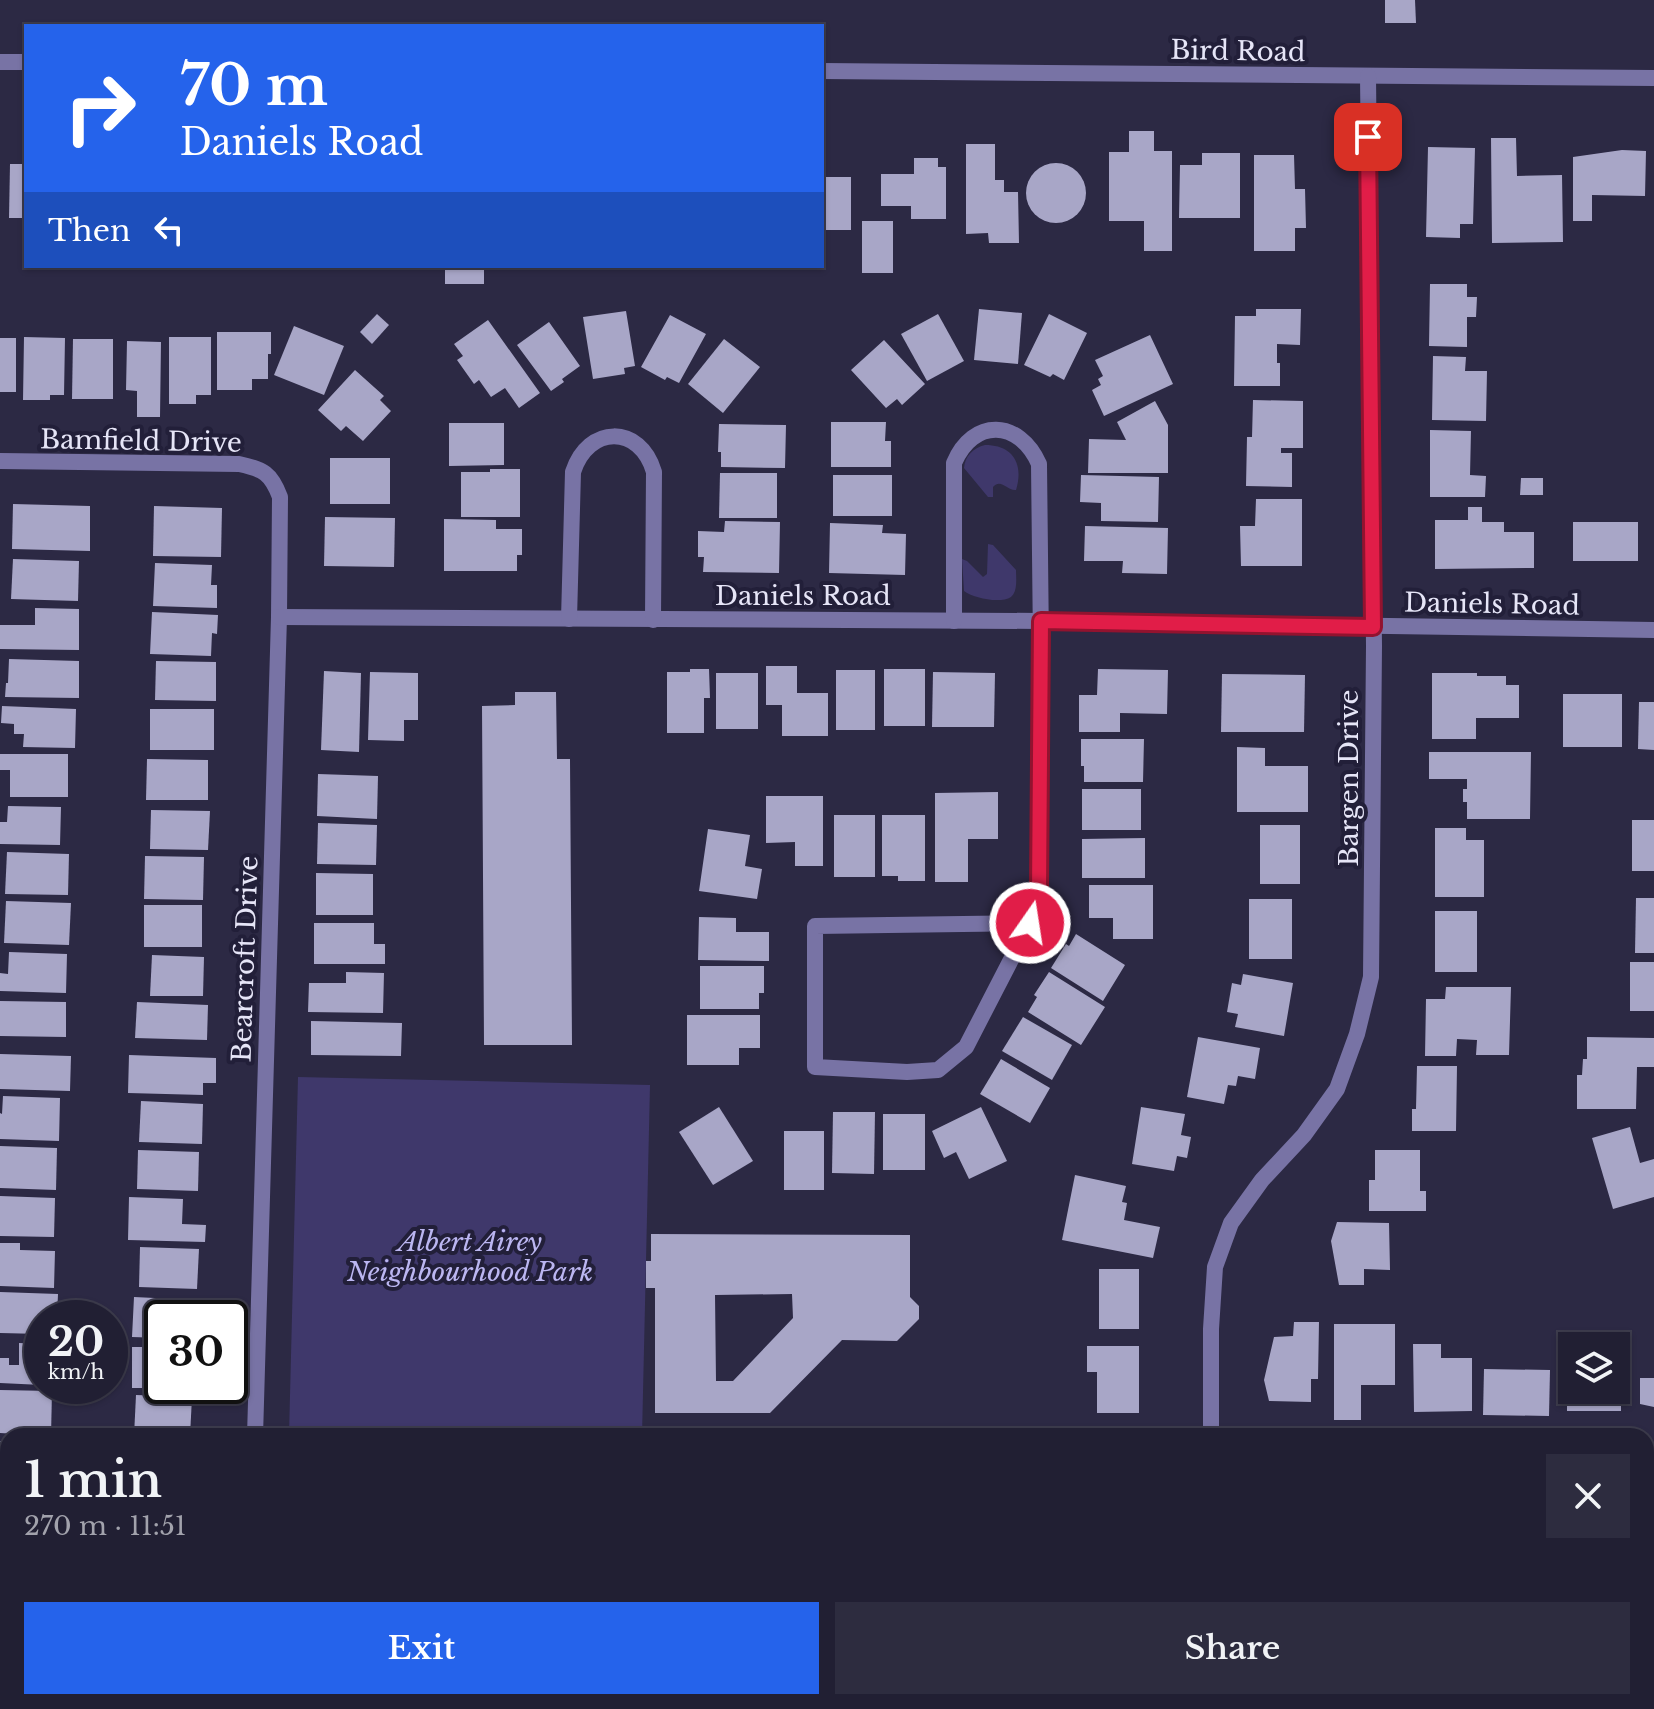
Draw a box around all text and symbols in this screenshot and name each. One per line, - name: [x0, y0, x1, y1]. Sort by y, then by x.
- street label: Bird Road: [1170, 34, 1306, 68]
- text: 70 m: [180, 51, 328, 120]
- icon: right: [48, 56, 152, 160]
- pin: [1334, 103, 1402, 171]
- icon: arrive: [1346, 115, 1390, 159]
- text: Daniels Road: [180, 120, 423, 165]
- icon: left: [147, 208, 191, 252]
- text: Then: [48, 212, 131, 249]
- street label: Bamfield Drive: [40, 423, 242, 459]
- street label: Daniels Road: [715, 580, 891, 612]
- street label: Daniels Road: [1404, 586, 1580, 622]
- street label: Bargen Drive: [1333, 690, 1365, 866]
- street label: Bearcroft Drive: [225, 855, 265, 1063]
- position arrow: [988, 881, 1072, 965]
- park label: Albert Airey Neighbourhood Park: [346, 1226, 593, 1288]
- speed limit sign: 30: [144, 1300, 248, 1404]
- text: 20: [48, 1317, 104, 1367]
- map controls: [1558, 1332, 1630, 1404]
- button: layers: [1558, 1332, 1630, 1404]
- text: km/h: [48, 1360, 104, 1384]
- text: 1 min: [24, 1450, 162, 1510]
- button: close: [1546, 1454, 1630, 1538]
- text: 270 m · 11:51: [24, 1510, 186, 1542]
- button: Exit: [24, 1602, 819, 1694]
- button: Share: [835, 1602, 1630, 1694]

